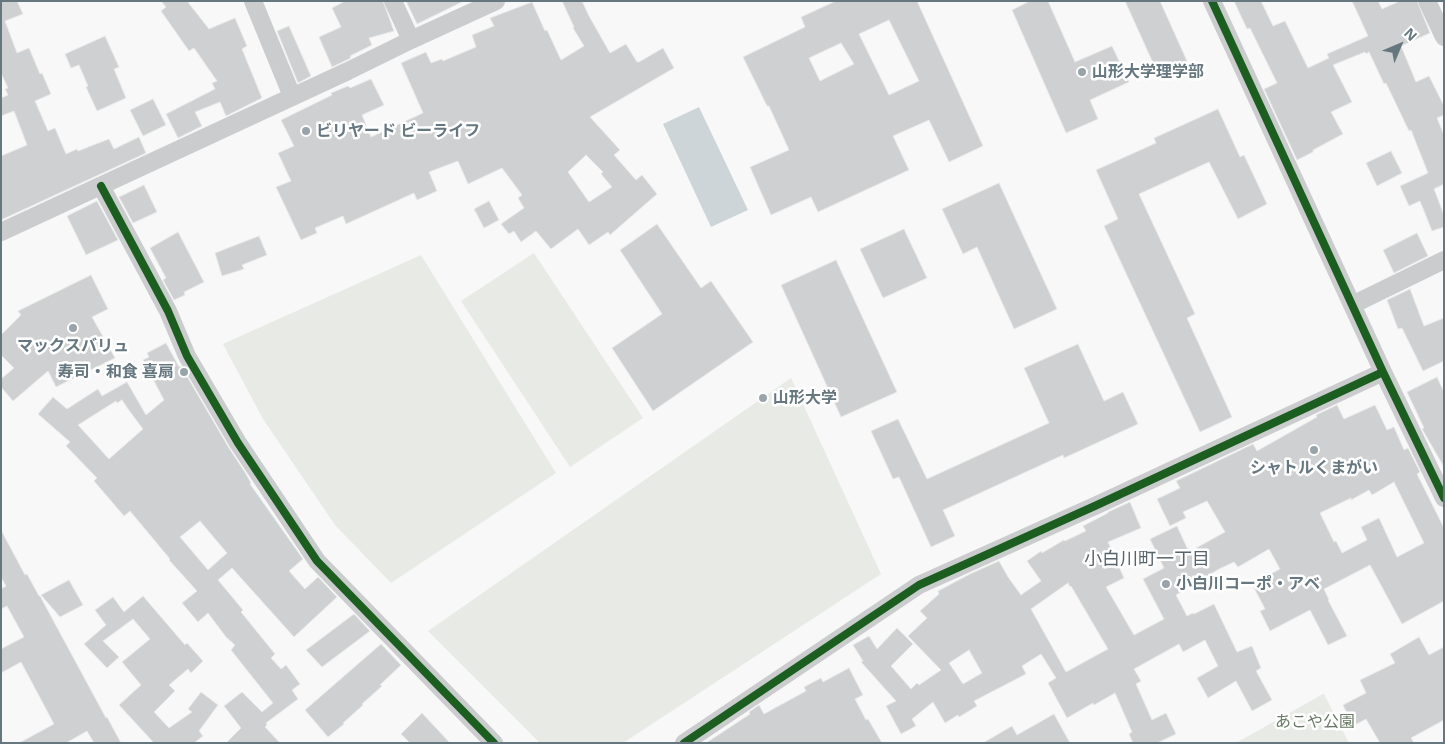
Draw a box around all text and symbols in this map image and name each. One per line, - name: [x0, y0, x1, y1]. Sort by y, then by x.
- north arrow: [1375, 20, 1425, 70]
- text: N: [1400, 23, 1422, 45]
- place label: 山形大学理学部: [1092, 62, 1204, 82]
- marker: 山形大学理学部: [1076, 66, 1088, 78]
- place label: ビリヤード ビーライフ: [316, 121, 480, 141]
- marker: ビリヤード ビーライフ: [300, 125, 312, 137]
- marker: マックスバリュ: [67, 322, 79, 334]
- place label: マックスバリュ: [17, 336, 129, 356]
- place label: 寿司・和食 喜扇: [58, 362, 174, 382]
- marker: 寿司・和食 喜扇: [178, 366, 190, 378]
- place label: 山形大学: [773, 388, 837, 408]
- marker: 山形大学: [757, 392, 769, 404]
- marker: シャトルくまがい: [1308, 444, 1320, 456]
- place label: シャトルくまがい: [1250, 458, 1378, 478]
- district label: 小白川町一丁目: [1084, 549, 1210, 571]
- place label: 小白川コーポ・アベ: [1176, 574, 1320, 594]
- marker: 小白川コーポ・アベ: [1160, 578, 1172, 590]
- park label: あこや公園: [1275, 712, 1355, 732]

